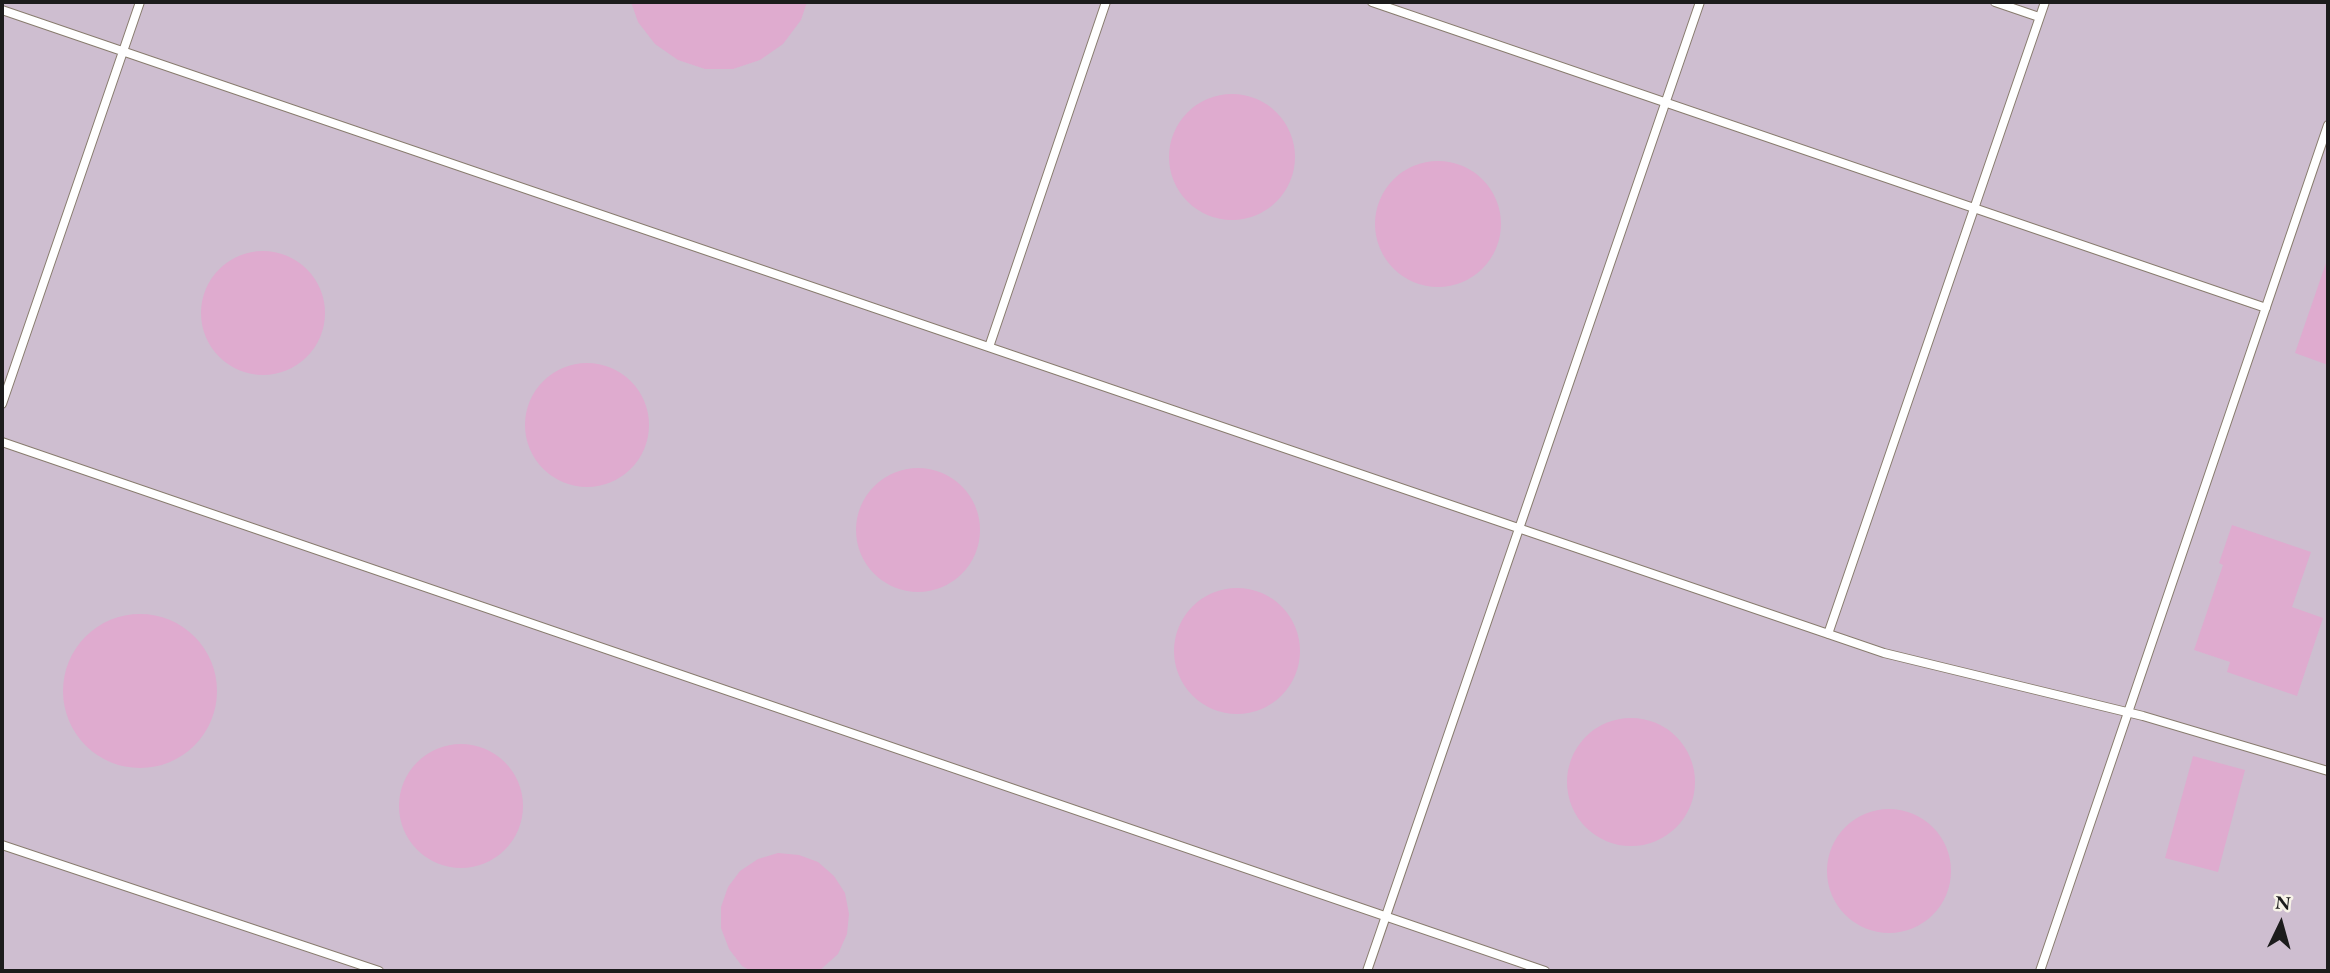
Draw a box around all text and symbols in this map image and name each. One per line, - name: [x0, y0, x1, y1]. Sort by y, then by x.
- north arrow: [2246, 889, 2316, 959]
- text: N: [2274, 889, 2292, 916]

